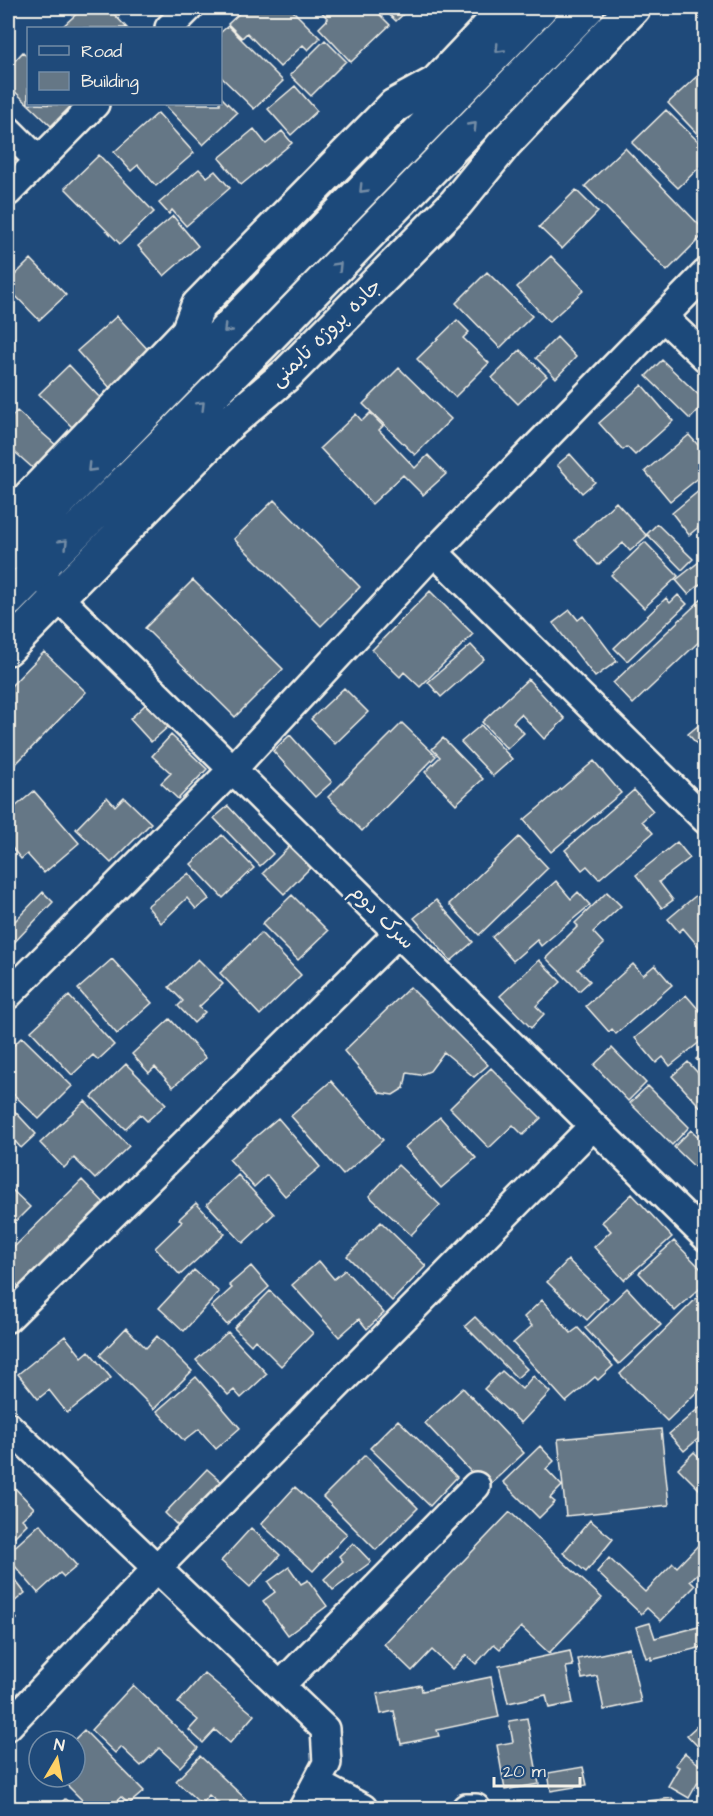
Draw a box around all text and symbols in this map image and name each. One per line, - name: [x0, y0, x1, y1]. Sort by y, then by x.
- legend: [27, 27, 222, 105]
- text: Road: [81, 39, 122, 64]
- one-way arrow: [496, 42, 507, 53]
- text: Building: [81, 69, 139, 95]
- one-way arrow: [466, 122, 477, 132]
- one-way arrow: [360, 182, 371, 193]
- one-way arrow: [330, 262, 341, 273]
- street label: جاده پروژه تایمنی: [264, 272, 388, 394]
- one-way arrow: [223, 322, 234, 332]
- one-way arrow: [194, 402, 205, 413]
- one-way arrow: [87, 462, 98, 472]
- one-way arrow: [56, 540, 67, 551]
- street label: سرک دوم: [343, 878, 421, 956]
- north arrow: [27, 1729, 87, 1789]
- text: N: [53, 1734, 66, 1757]
- scale bar: [494, 1750, 580, 1788]
- text: 20 m: [503, 1759, 546, 1784]

